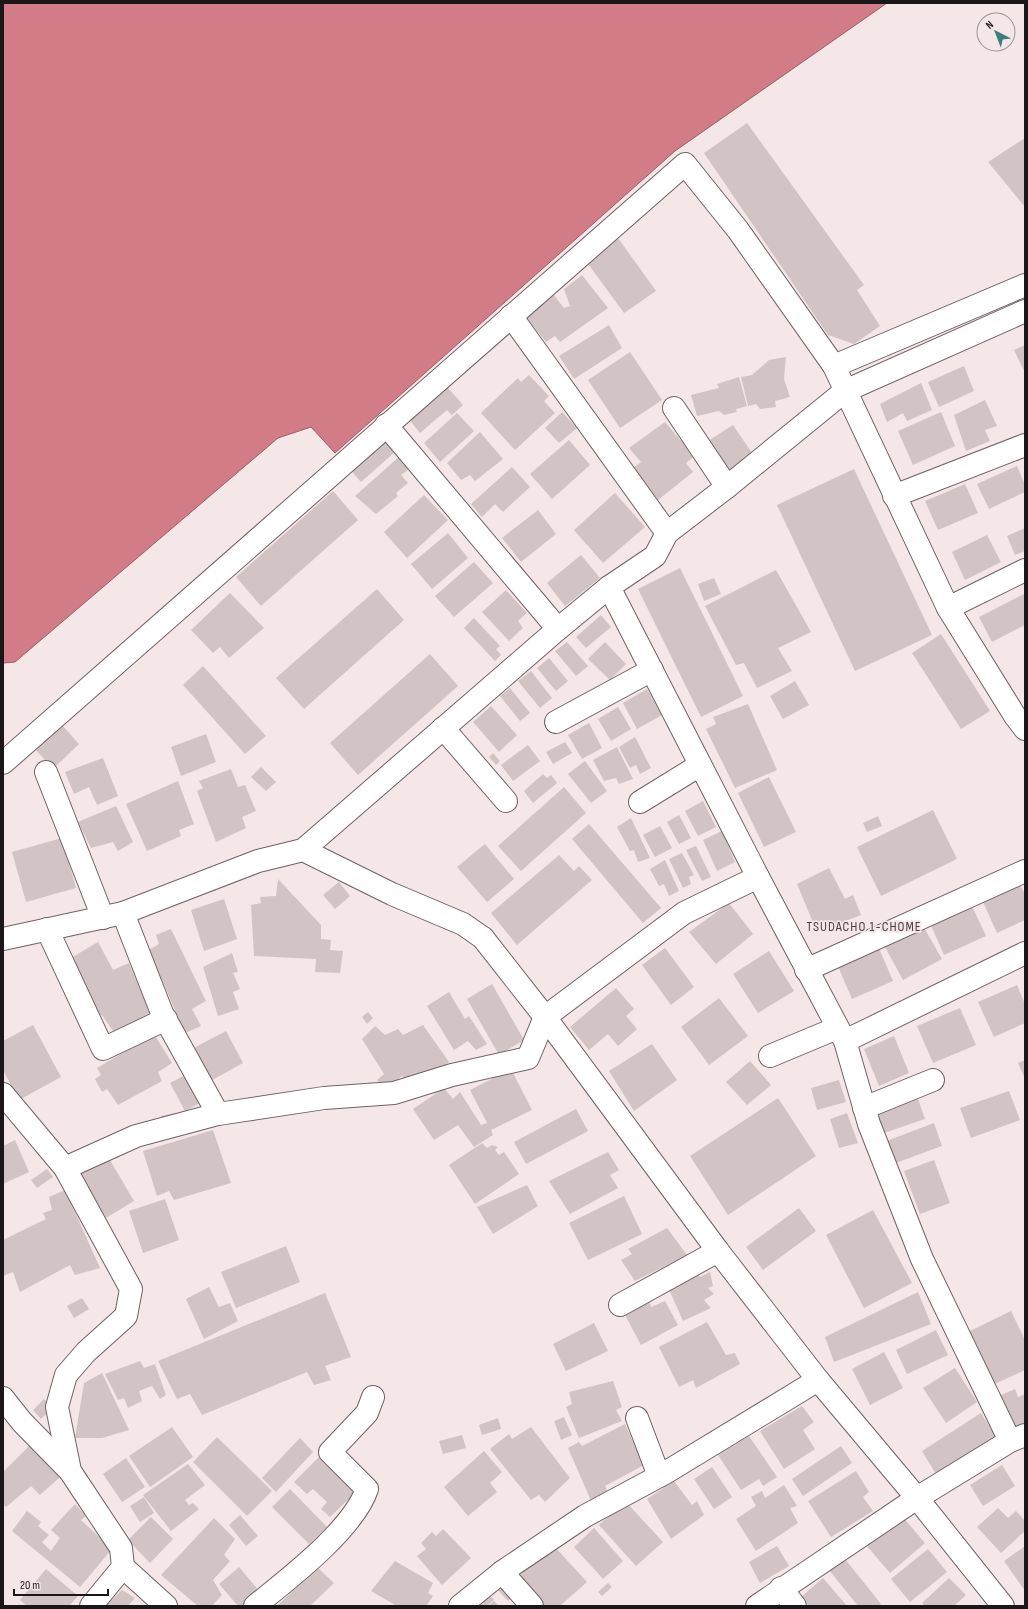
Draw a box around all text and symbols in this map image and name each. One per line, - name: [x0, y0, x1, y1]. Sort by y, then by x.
- north arrow: [976, 12, 1016, 52]
- text: N: [983, 18, 996, 32]
- district label: TSUDACHO 1-CHOME: [806, 918, 922, 935]
- scale bar: [14, 1571, 108, 1597]
- text: 20 m: [20, 1578, 40, 1593]

